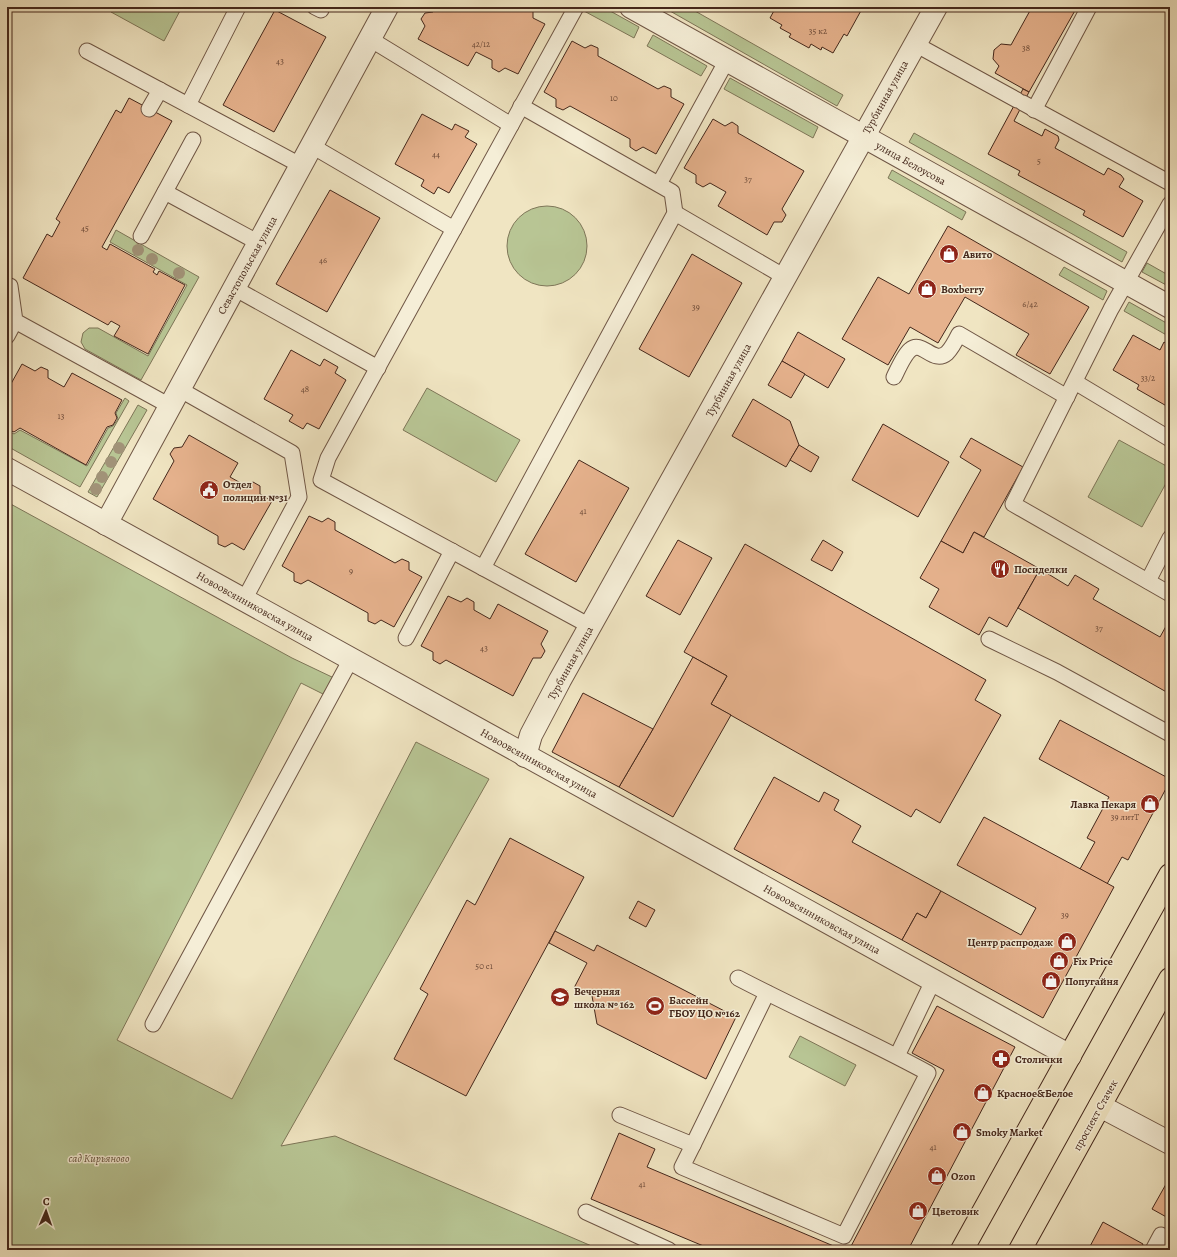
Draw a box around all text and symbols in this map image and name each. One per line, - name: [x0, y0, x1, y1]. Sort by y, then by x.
- house number: 35 к2: [809, 25, 828, 37]
- house number: 42/12: [472, 38, 491, 50]
- house number: 38: [1022, 42, 1030, 54]
- house number: 43: [276, 55, 284, 67]
- street label: Турбинная улица: [859, 57, 912, 137]
- house number: 10: [610, 92, 618, 104]
- street label: улица Белоусова: [872, 137, 949, 189]
- house number: 44: [432, 148, 440, 160]
- house number: 5: [1037, 155, 1041, 167]
- house number: 37: [744, 173, 752, 185]
- street label: Севастопольская улица: [214, 213, 281, 317]
- house number: 45: [81, 222, 89, 234]
- shop icon: Авито: [938, 243, 960, 265]
- place label: Авито: [962, 247, 993, 262]
- house number: 46: [319, 254, 327, 266]
- shop icon: Boxberry: [916, 278, 938, 300]
- place label: Boxberry: [941, 282, 985, 297]
- house number: 6/42: [1022, 298, 1038, 310]
- house number: 39: [692, 301, 700, 313]
- street label: Турбинная улица: [702, 340, 755, 420]
- house number: 33/2: [1141, 372, 1156, 384]
- house number: 48: [301, 383, 309, 395]
- house number: 13: [58, 410, 65, 422]
- place label: Отдел полиции №31: [223, 477, 288, 505]
- public building icon: Отдел полиции №31: [198, 479, 220, 501]
- house number: 41: [579, 505, 587, 517]
- restaurant icon: Посиделки: [989, 558, 1011, 580]
- place label: Посиделки: [1014, 562, 1068, 577]
- house number: 9: [349, 565, 353, 577]
- street label: Новоовсянниковская улица: [194, 568, 317, 645]
- house number: 37: [1095, 622, 1103, 634]
- street label: Турбинная улица: [544, 623, 597, 703]
- house number: 43: [480, 642, 488, 654]
- street label: Новоовсянниковская улица: [478, 725, 601, 802]
- shop icon: Лавка Пекаря: [1139, 793, 1161, 815]
- place label: Лавка Пекаря: [1070, 797, 1136, 812]
- house number: 39 литТ: [1111, 811, 1139, 823]
- street label: Новоовсянниковская улица: [761, 881, 884, 958]
- house number: 39: [1061, 909, 1069, 921]
- shop icon: Центр распродаж: [1056, 931, 1078, 953]
- place label: Центр распродаж: [967, 935, 1053, 950]
- shop icon: Fix Price: [1048, 950, 1070, 972]
- place label: Fix Price: [1073, 954, 1113, 969]
- house number: 50 с1: [475, 960, 493, 972]
- shop icon: Попугайня: [1040, 970, 1062, 992]
- place label: Попугайня: [1065, 974, 1119, 989]
- place label: Вечерняя школа № 162: [574, 984, 635, 1012]
- school or university icon: Вечерняя школа № 162: [549, 986, 571, 1008]
- place label: Бассейн ГБОУ ЦО №162: [669, 993, 741, 1021]
- sports icon: Бассейн ГБОУ ЦО №162: [644, 995, 666, 1017]
- pharmacy icon: Столички: [990, 1048, 1012, 1070]
- place label: Столички: [1015, 1052, 1063, 1067]
- street label: проспект Стачек: [1070, 1077, 1121, 1154]
- shop icon: Красное&Белое: [972, 1082, 994, 1104]
- place label: Красное&Белое: [997, 1086, 1073, 1101]
- shop icon: Smoky Market: [951, 1121, 973, 1143]
- place label: Smoky Market: [976, 1125, 1043, 1140]
- house number: 41: [929, 1141, 937, 1153]
- park label: сад Кирьяново: [69, 1151, 130, 1166]
- shop icon: Ozon: [926, 1165, 948, 1187]
- place label: Ozon: [951, 1169, 975, 1184]
- house number: 41: [638, 1178, 646, 1190]
- north arrow: [26, 1191, 66, 1231]
- text: С: [43, 1194, 50, 1209]
- shop icon: Цветовик: [907, 1200, 929, 1222]
- place label: Цветовик: [932, 1204, 979, 1219]

